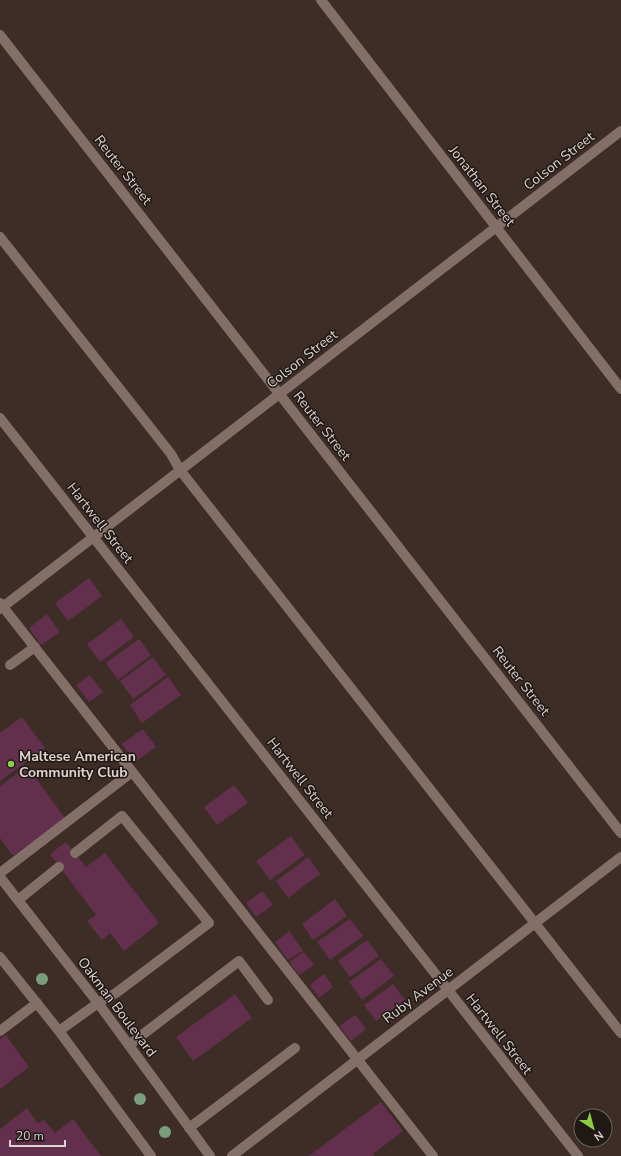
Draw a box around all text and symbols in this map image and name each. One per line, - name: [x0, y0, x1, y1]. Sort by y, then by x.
- street label: Colson Street: [520, 127, 598, 195]
- street label: Reuter Street: [90, 131, 156, 209]
- street label: Jonathan Street: [444, 141, 520, 230]
- street label: Colson Street: [263, 325, 341, 393]
- street label: Reuter Street: [289, 387, 355, 465]
- street label: Hartwell Street: [62, 479, 138, 567]
- street label: Reuter Street: [488, 642, 554, 720]
- street label: Hartwell Street: [262, 734, 338, 822]
- place label: Maltese American Community Club: [19, 747, 136, 782]
- marker: Maltese American Community Club: [6, 759, 16, 769]
- street label: Oakman Boulevard: [73, 953, 161, 1061]
- street label: Ruby Avenue: [379, 962, 457, 1028]
- street label: Hartwell Street: [461, 990, 537, 1078]
- north arrow: [573, 1108, 613, 1148]
- scale bar: [10, 1122, 65, 1148]
- text: N: [591, 1127, 606, 1144]
- text: 20 m: [16, 1128, 44, 1144]

